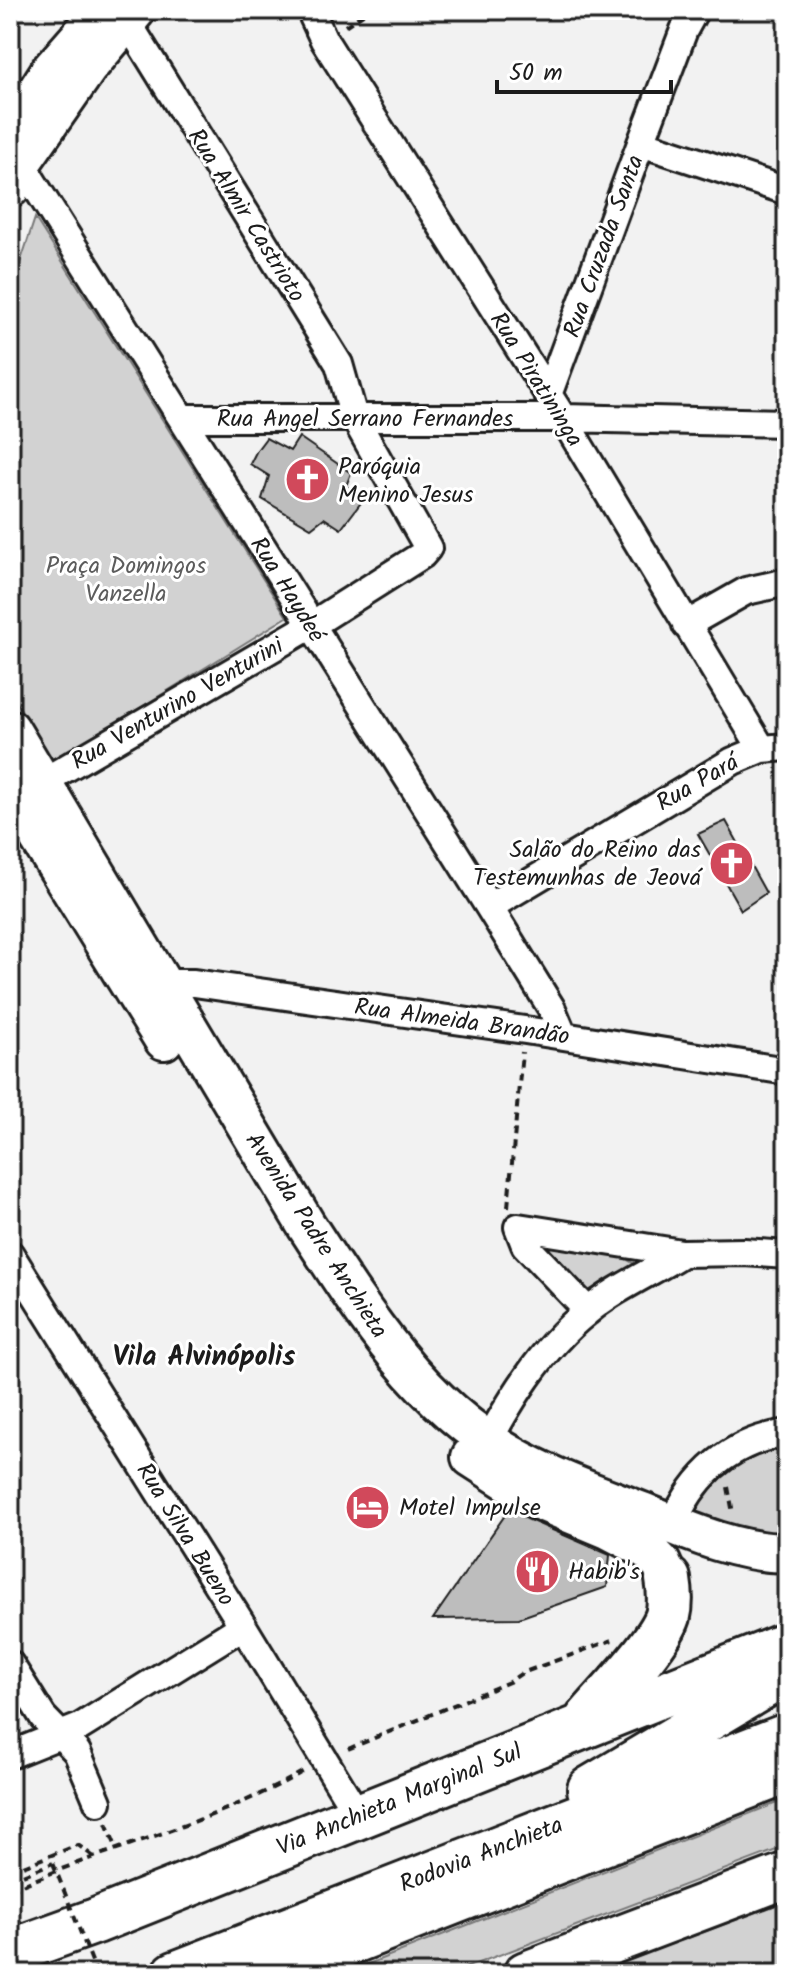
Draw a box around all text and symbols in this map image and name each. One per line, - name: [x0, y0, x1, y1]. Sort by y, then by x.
- scale bar: [497, 44, 671, 94]
- text: 50 m: [509, 54, 563, 93]
- street label: Rua Almir Castrioto: [176, 121, 315, 311]
- street label: Rua Cruzada Santa: [553, 149, 656, 344]
- street label: Rua Piratininga: [479, 304, 593, 455]
- street label: Rua Angel Serrano Fernandes: [217, 400, 513, 439]
- place label: Paróquia Menino Jesus: [338, 448, 474, 515]
- church icon: Paróquia Menino Jesus: [283, 456, 331, 504]
- street label: Rua Haydeé: [239, 529, 335, 652]
- park label: Praça Domingos Vanzella: [46, 547, 206, 614]
- street label: Rua Venturino Venturini: [64, 627, 293, 781]
- street label: Rua Pará: [649, 743, 749, 823]
- place label: Salão do Reino das Testemunhas de Jeová: [473, 831, 704, 898]
- church icon: Salão do Reino das Testemunhas de Jeová: [708, 839, 756, 887]
- street label: Rua Almeida Brandão: [352, 988, 572, 1057]
- street label: Avenida Padre Anchieta: [234, 1125, 397, 1347]
- district label: Vila Alvinópolis: [113, 1335, 295, 1380]
- street label: Rua Silva Bueno: [125, 1455, 245, 1614]
- hotel icon: Motel Impulse: [344, 1483, 392, 1531]
- place label: Motel Impulse: [399, 1489, 541, 1528]
- restaurant icon: Habib's: [513, 1547, 561, 1595]
- place label: Habib's: [568, 1553, 640, 1592]
- street label: Via Anchieta Marginal Sul: [271, 1733, 528, 1868]
- street label: Rodovia Anchieta: [394, 1806, 569, 1905]

